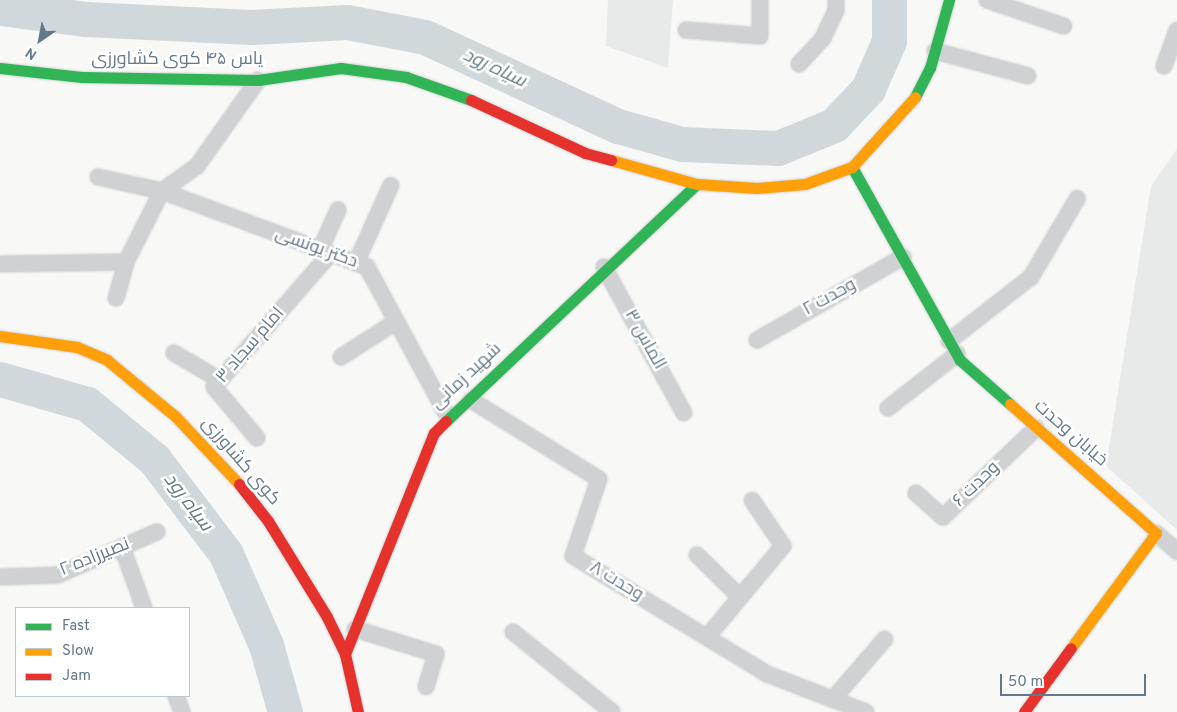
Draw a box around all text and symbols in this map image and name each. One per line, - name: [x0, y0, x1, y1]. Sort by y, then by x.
- north arrow: [15, 15, 65, 65]
- text: N: [23, 43, 40, 63]
- water label: سیاه رود: [459, 45, 529, 93]
- street label: یاس ۴۵ کوی کشاورزی: [91, 49, 263, 71]
- street label: دکتر یونسی: [272, 224, 360, 274]
- street label: وحدت ۲: [800, 275, 860, 321]
- street label: امام سجاد ۳: [212, 304, 290, 388]
- street label: الماس ۳: [619, 306, 669, 374]
- street label: شهید زمانی: [427, 339, 507, 415]
- street label: خیابان وحدت: [1029, 396, 1111, 472]
- street label: کوی کشاورزی: [196, 414, 284, 510]
- street label: وحدت ۶: [949, 458, 1005, 512]
- water label: سیاه رود: [158, 469, 216, 537]
- street label: نصیرزاده ۲: [57, 534, 133, 582]
- street label: وحدت ۸: [585, 558, 647, 606]
- legend: [15, 607, 190, 697]
- text: Fast: [62, 617, 90, 636]
- text: Slow: [62, 642, 94, 661]
- scale bar: [1002, 664, 1148, 696]
- text: Jam: [62, 667, 91, 686]
- text: 50 m: [1008, 673, 1043, 692]

